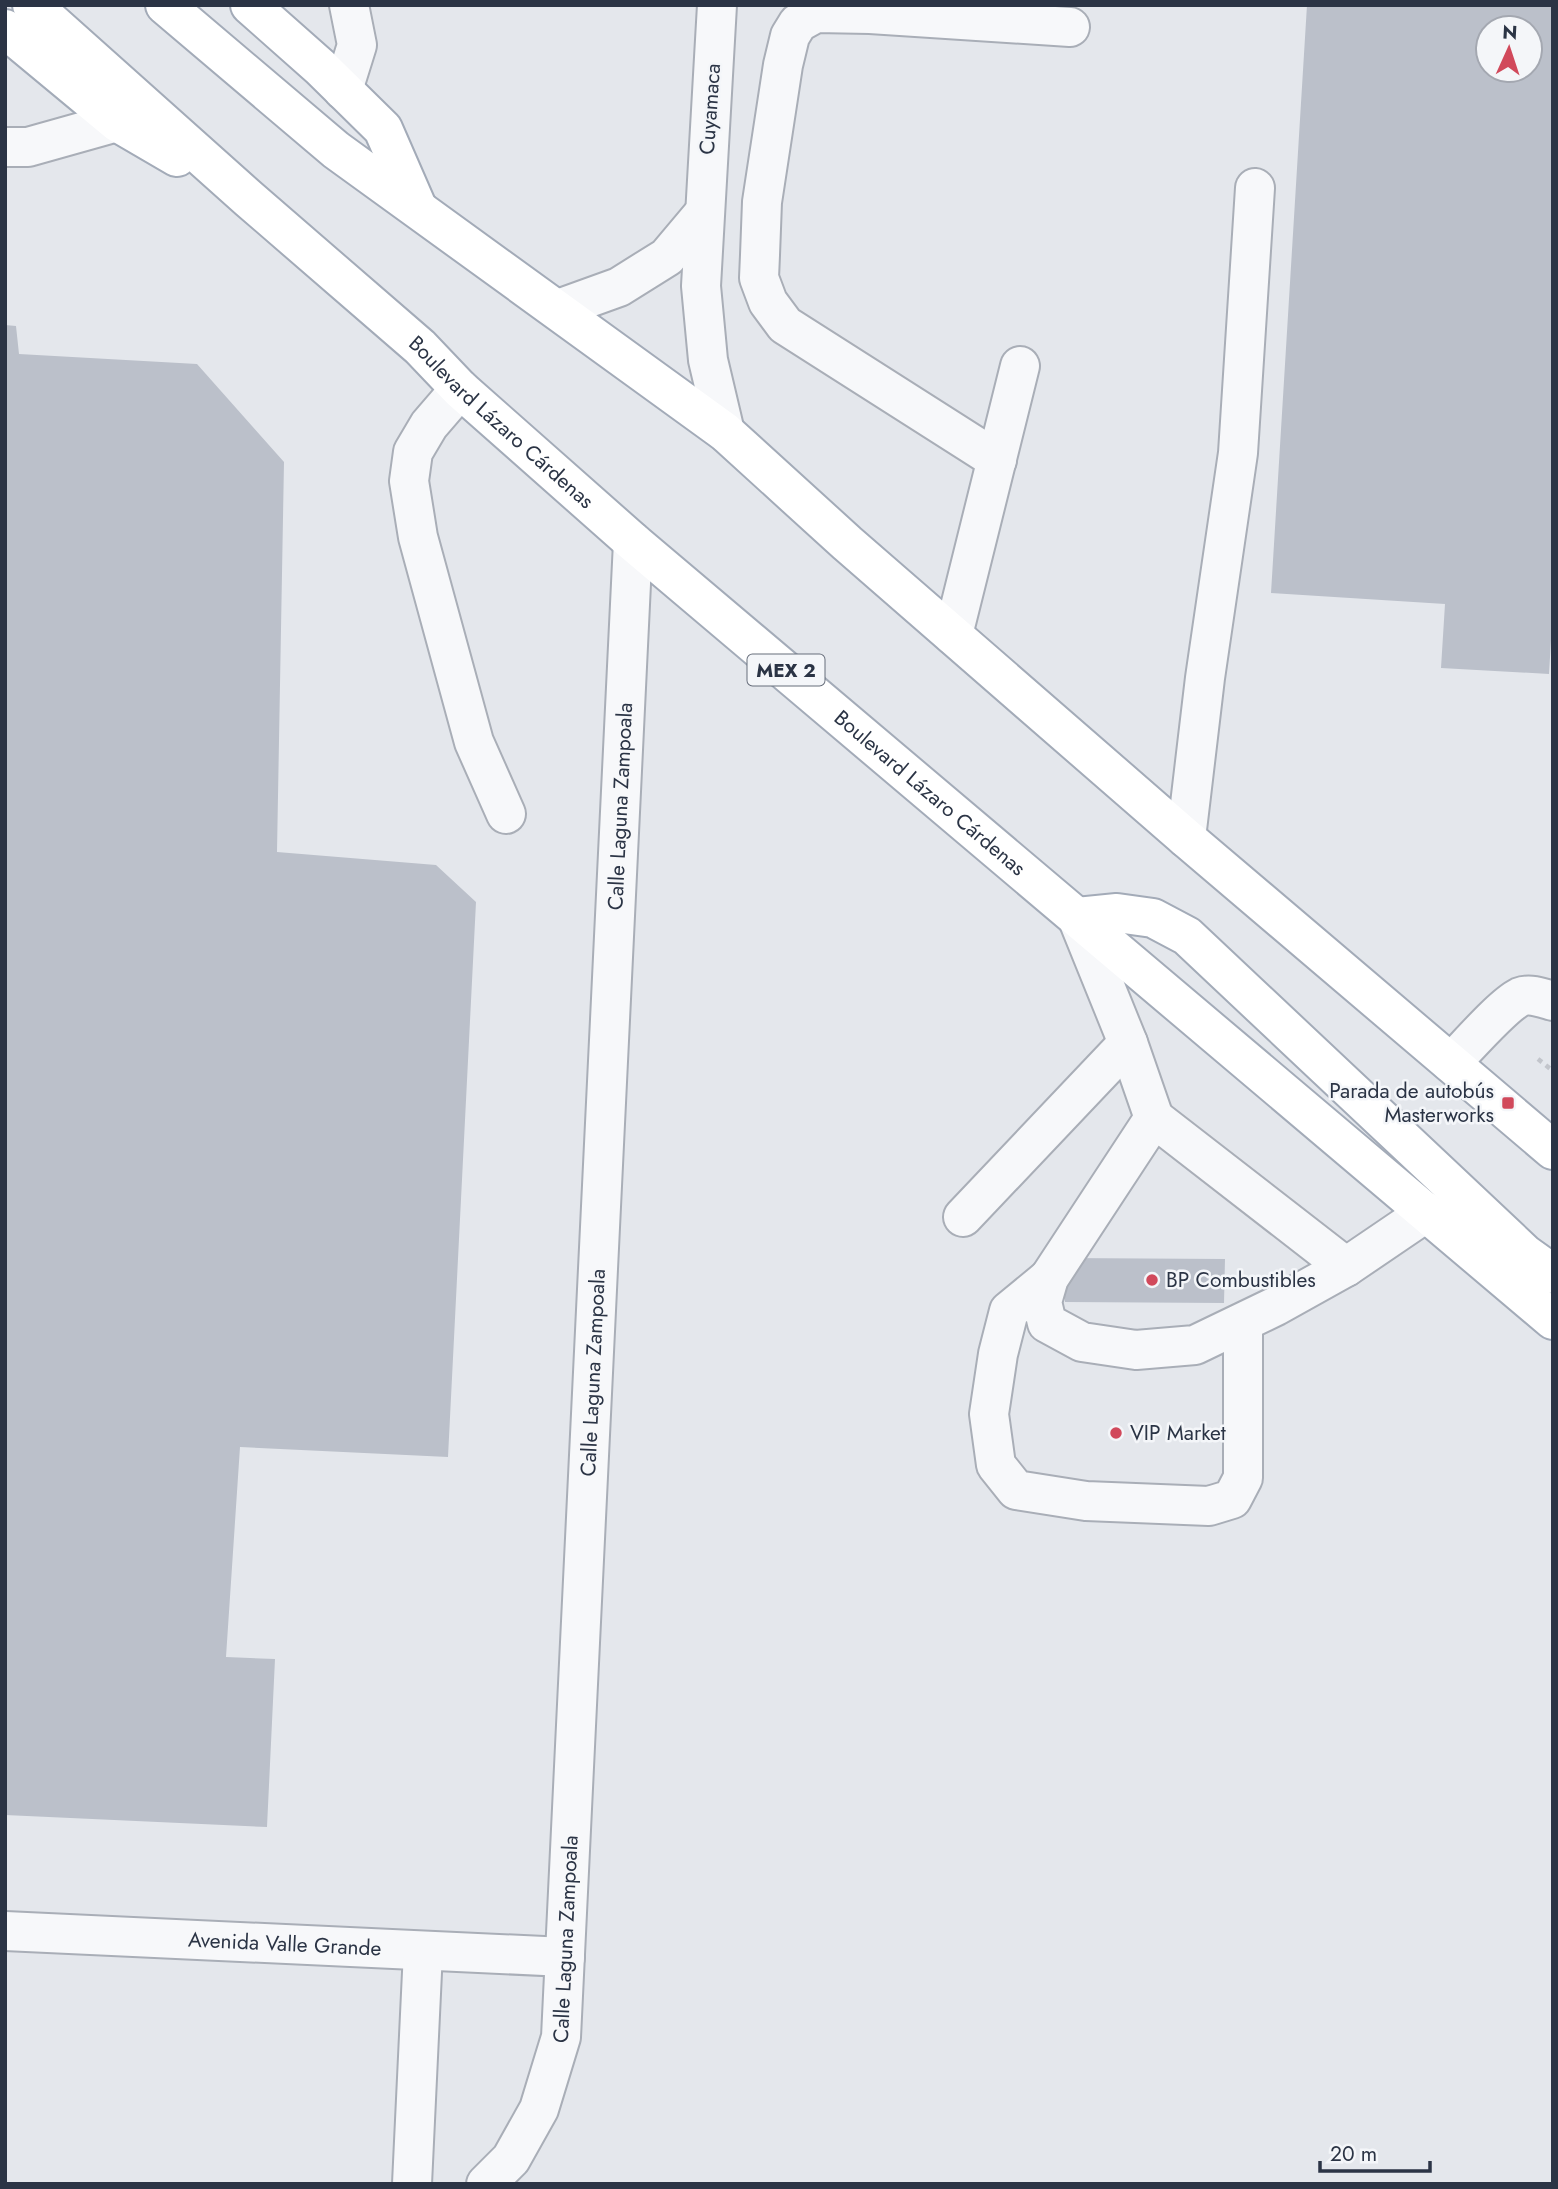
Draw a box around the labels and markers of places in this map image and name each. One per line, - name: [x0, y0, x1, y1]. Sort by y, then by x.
- place label: Parada de autobús Masterworks: [1329, 1076, 1494, 1130]
- marker: Parada de autobús Masterworks: [1500, 1095, 1516, 1111]
- place label: BP Combustibles: [1166, 1265, 1316, 1295]
- marker: BP Combustibles: [1144, 1272, 1160, 1288]
- place label: VIP Market: [1130, 1418, 1226, 1448]
- marker: VIP Market: [1108, 1425, 1124, 1441]

